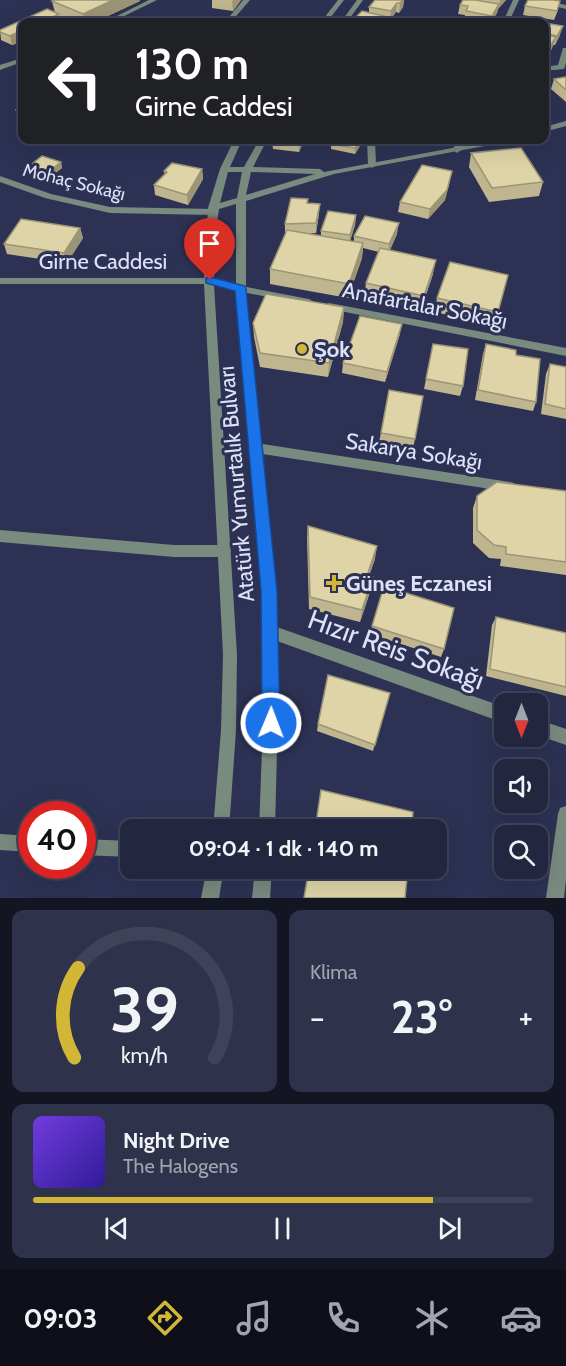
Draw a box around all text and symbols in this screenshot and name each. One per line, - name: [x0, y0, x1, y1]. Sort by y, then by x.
- text: 130 m: [135, 38, 249, 90]
- icon: left: [36, 42, 114, 120]
- text: Girne Caddesi: [135, 90, 293, 123]
- street label: Mohaç Sokağı: [21, 159, 127, 205]
- pin: [184, 218, 235, 280]
- icon: arrive: [193, 227, 226, 260]
- street label: Girne Caddesi: [39, 248, 167, 275]
- street label: Anafartalar Sokağı: [340, 276, 510, 335]
- place label: Şok: [314, 336, 350, 363]
- marker: Şok: [295, 342, 309, 356]
- street label: Atatürk Yumurtalık Bulvarı: [213, 365, 260, 603]
- street label: Sakarya Sokağı: [344, 427, 484, 476]
- place label: Güneş Eczanesi: [346, 570, 492, 597]
- marker: Güneş Eczanesi: [327, 576, 341, 590]
- street label: Hızır Reis Sokağı: [304, 602, 489, 697]
- position arrow: [239, 691, 303, 755]
- north arrow: [494, 693, 548, 747]
- map controls: [494, 693, 548, 879]
- button: sound: [494, 759, 548, 813]
- speed limit sign: 40: [18, 801, 96, 879]
- button: search: [494, 825, 548, 879]
- text: 09:04 · 1 dk · 140 m: [189, 835, 378, 862]
- text: Klima: [310, 960, 357, 984]
- text: 39: [110, 972, 179, 1048]
- text: 23°: [391, 990, 452, 1044]
- text: −: [310, 997, 325, 1037]
- text: +: [518, 997, 533, 1037]
- text: km/h: [121, 1042, 168, 1068]
- text: Night Drive: [123, 1127, 230, 1154]
- text: The Halogens: [123, 1154, 238, 1178]
- icon: previous: [100, 1212, 133, 1245]
- icon: pause: [266, 1212, 299, 1245]
- icon: next: [433, 1212, 466, 1245]
- icon: directions: [144, 1297, 186, 1339]
- icon: music: [233, 1297, 275, 1339]
- icon: phone: [322, 1297, 364, 1339]
- icon: climate: [411, 1297, 453, 1339]
- icon: car: [500, 1297, 542, 1339]
- text: 09:03: [24, 1302, 97, 1335]

